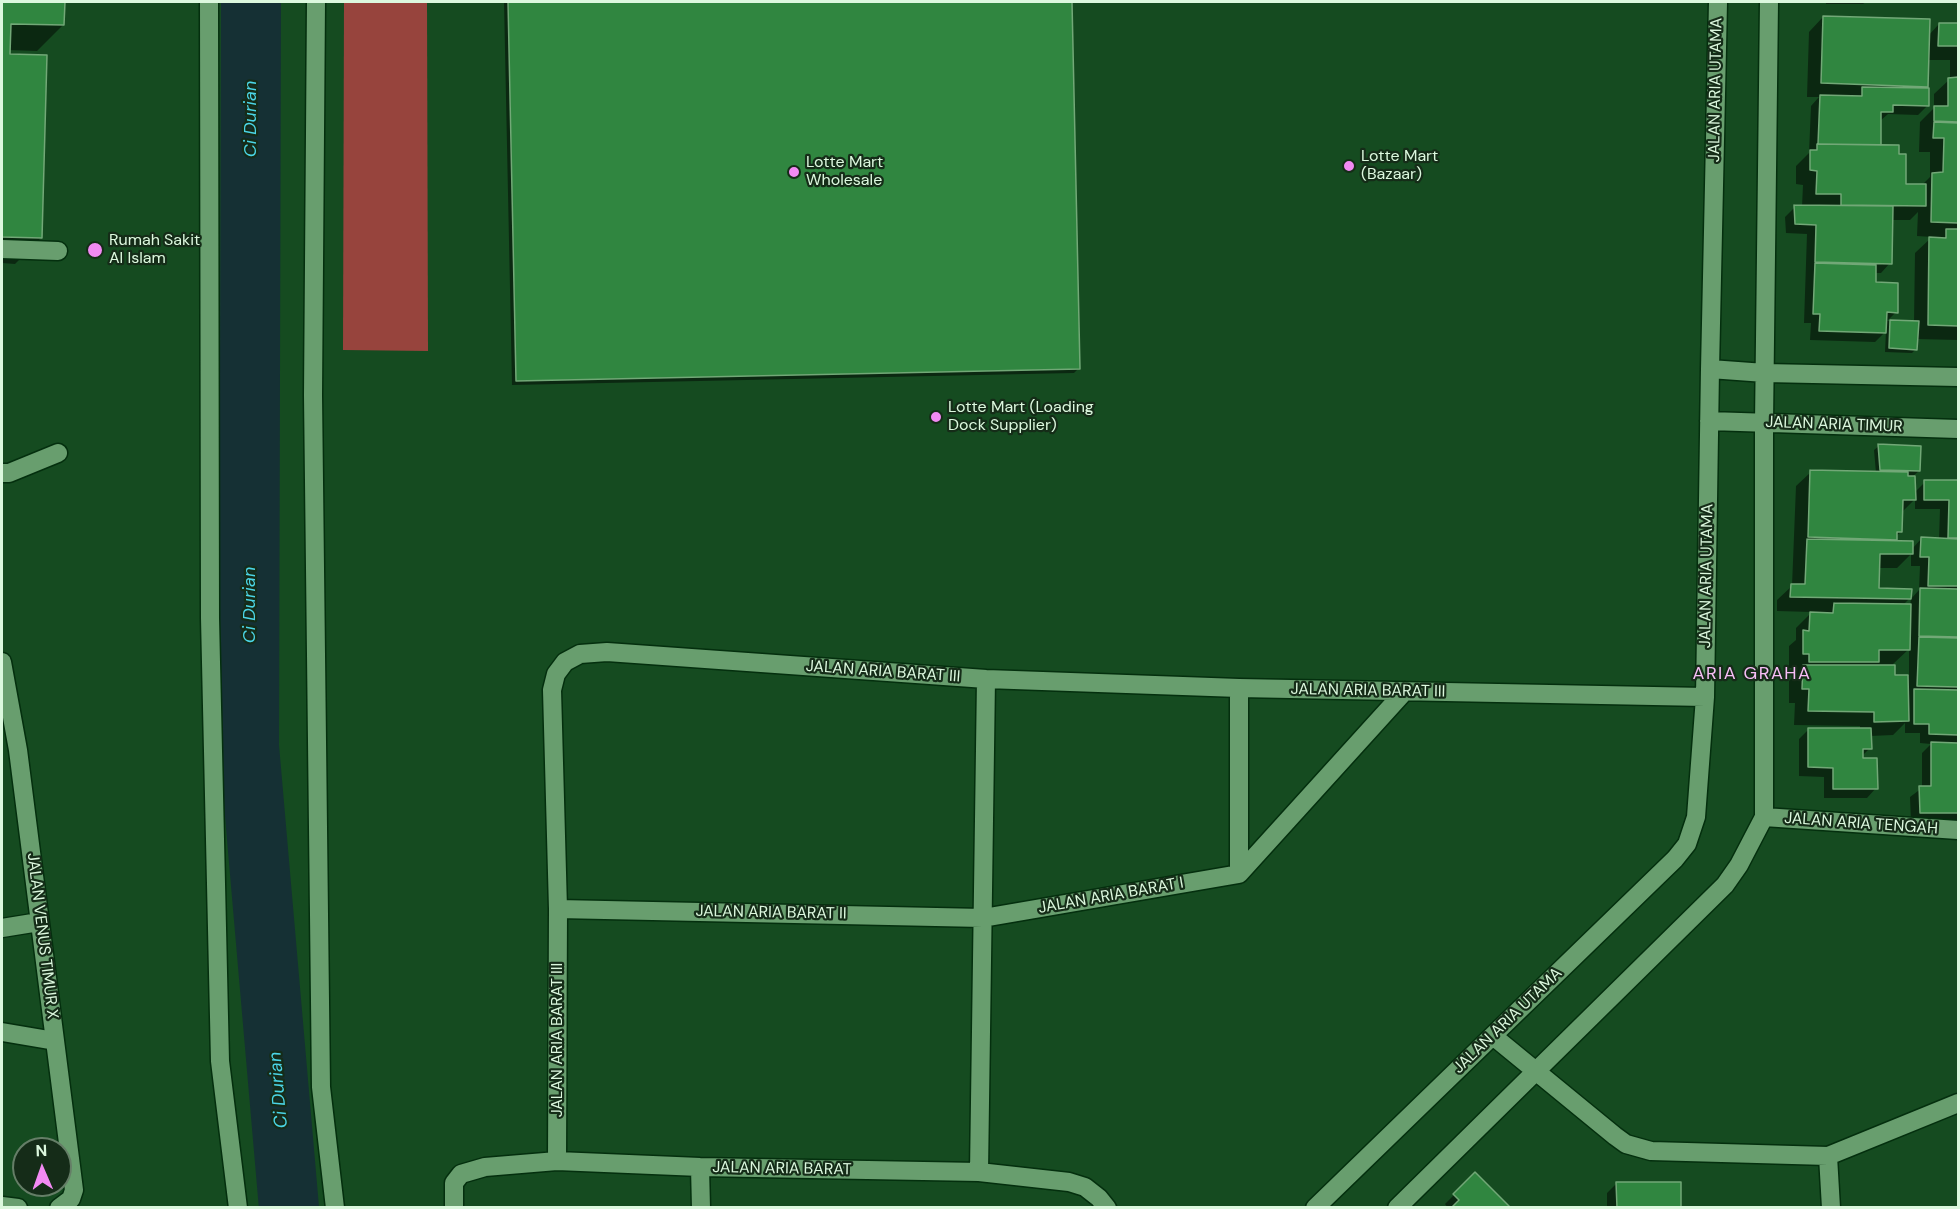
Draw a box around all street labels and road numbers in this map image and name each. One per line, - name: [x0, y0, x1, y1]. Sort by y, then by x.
- street label: JALAN ARIA UTAMA: [1705, 18, 1727, 162]
- street label: JALAN ARIA TIMUR: [1765, 413, 1903, 437]
- street label: JALAN ARIA UTAMA: [1696, 504, 1718, 648]
- street label: JALAN ARIA BARAT III: [805, 657, 961, 687]
- street label: JALAN ARIA BARAT III: [1291, 680, 1445, 702]
- street label: JALAN ARIA TENGAH: [1784, 809, 1938, 839]
- street label: JALAN VENUS TIMUR X: [22, 852, 62, 1020]
- street label: JALAN ARIA BARAT I: [1037, 874, 1185, 918]
- street label: JALAN ARIA BARAT II: [695, 902, 847, 924]
- street label: JALAN ARIA BARAT III: [548, 963, 568, 1117]
- street label: JALAN ARIA UTAMA: [1449, 964, 1567, 1078]
- street label: JALAN ARIA BARAT: [712, 1158, 852, 1180]

